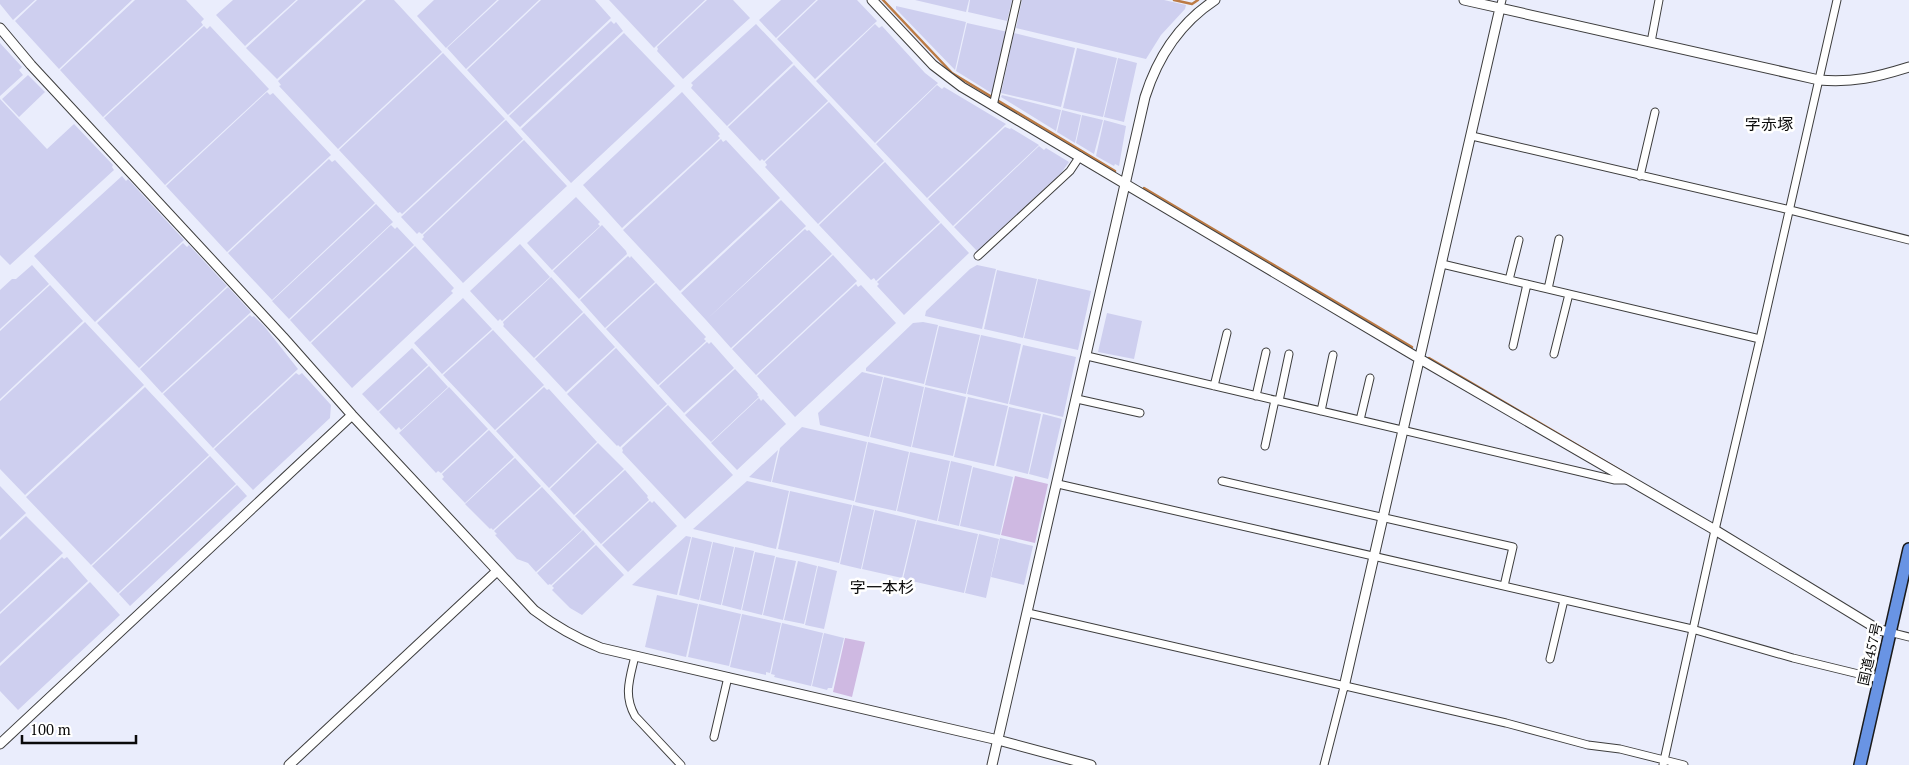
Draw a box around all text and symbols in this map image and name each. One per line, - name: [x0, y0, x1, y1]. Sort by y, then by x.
- district label: 字赤塚: [1745, 113, 1793, 135]
- district label: 字一本杉: [850, 576, 914, 598]
- street label: 国道457号: [1853, 620, 1886, 687]
- scale bar: [22, 712, 136, 744]
- text: 100 m: [30, 719, 71, 739]

